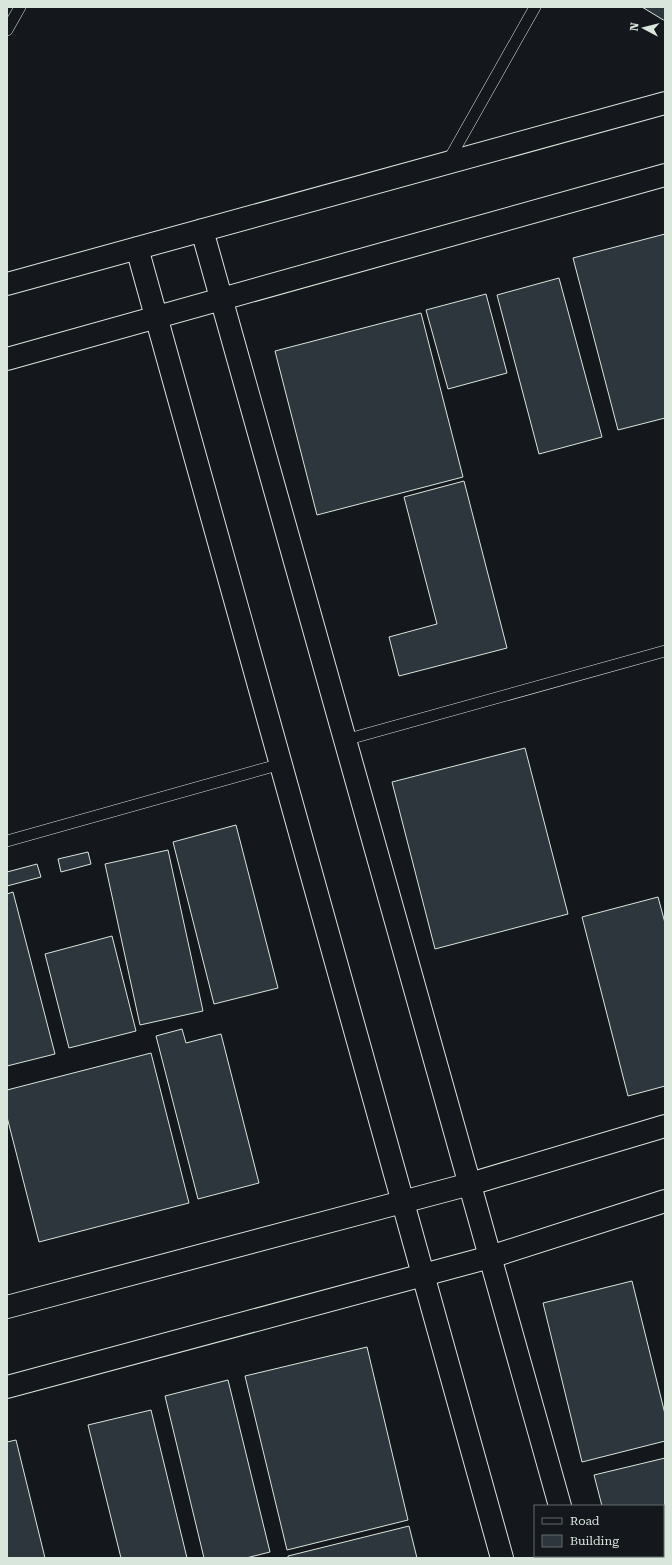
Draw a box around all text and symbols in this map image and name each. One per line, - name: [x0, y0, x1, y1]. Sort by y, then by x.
- north arrow: [624, 8, 664, 48]
- text: N: [628, 21, 642, 32]
- legend: [534, 1505, 664, 1557]
- text: Road: [570, 1514, 600, 1528]
- text: Building: [570, 1534, 619, 1548]

